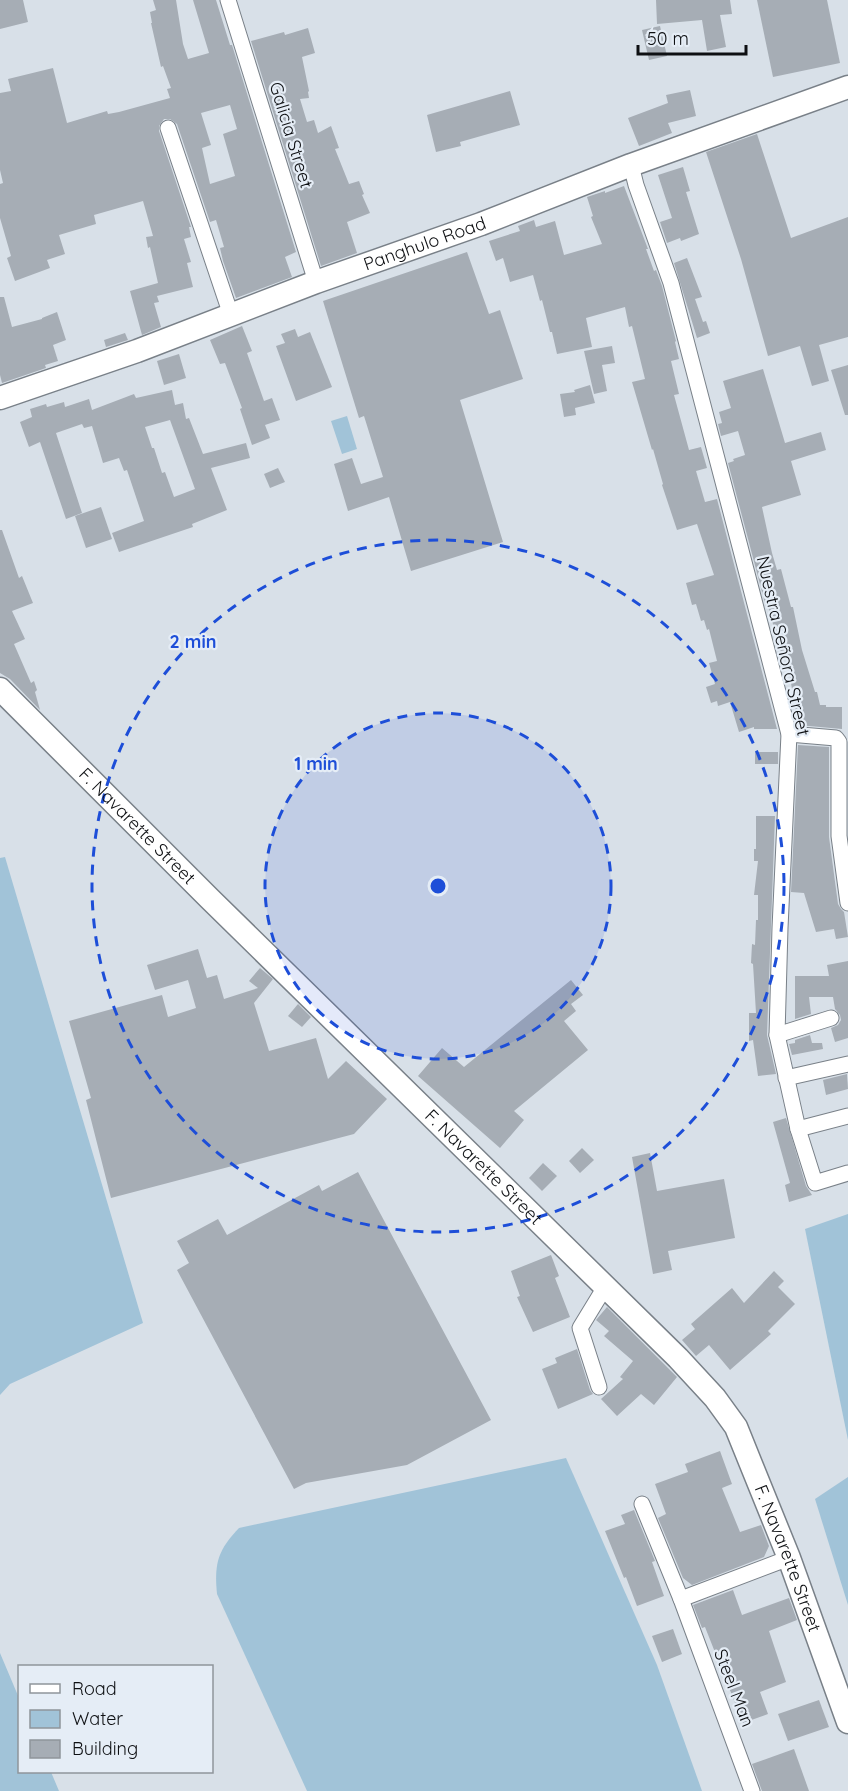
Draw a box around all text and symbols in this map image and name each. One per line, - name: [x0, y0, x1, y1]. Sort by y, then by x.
- scale bar: [638, 18, 746, 56]
- text: 50 m: [647, 27, 689, 50]
- street label: Galicia Street: [264, 79, 319, 191]
- street label: Panghulo Road: [360, 211, 489, 275]
- street label: Nuestra Señora Street: [752, 554, 815, 738]
- text: 2 min: [170, 630, 216, 653]
- text: 1 min: [294, 752, 338, 775]
- street label: F. Navarette Street: [74, 763, 201, 889]
- centre of rings: [428, 876, 448, 896]
- street label: F. Navarette Street: [420, 1104, 547, 1230]
- street label: F. Navarette Street: [750, 1481, 827, 1635]
- street label: Steel Man: [709, 1646, 760, 1730]
- legend: [18, 1665, 213, 1773]
- text: Road: [72, 1677, 117, 1700]
- text: Water: [72, 1707, 123, 1730]
- text: Building: [72, 1737, 138, 1760]

